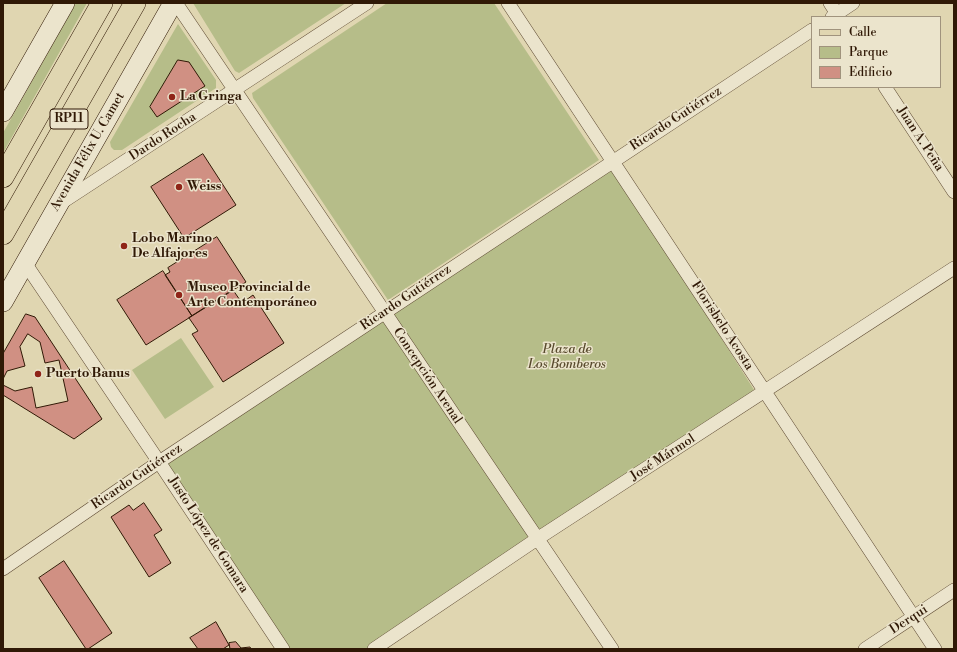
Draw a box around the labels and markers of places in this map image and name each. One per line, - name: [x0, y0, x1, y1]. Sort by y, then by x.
- place label: La Gringa: [180, 89, 242, 105]
- marker: La Gringa: [167, 92, 177, 102]
- place label: Weiss: [187, 179, 221, 195]
- marker: Weiss: [174, 182, 184, 192]
- place label: Lobo Marino De Alfajores: [132, 231, 212, 262]
- marker: Lobo Marino De Alfajores: [119, 241, 129, 251]
- place label: Museo Provincial de Arte Contemporáneo: [187, 280, 317, 311]
- marker: Museo Provincial de Arte Contemporáneo: [174, 290, 184, 300]
- place label: Puerto Banus: [46, 366, 130, 382]
- marker: Puerto Banus: [33, 369, 43, 379]

